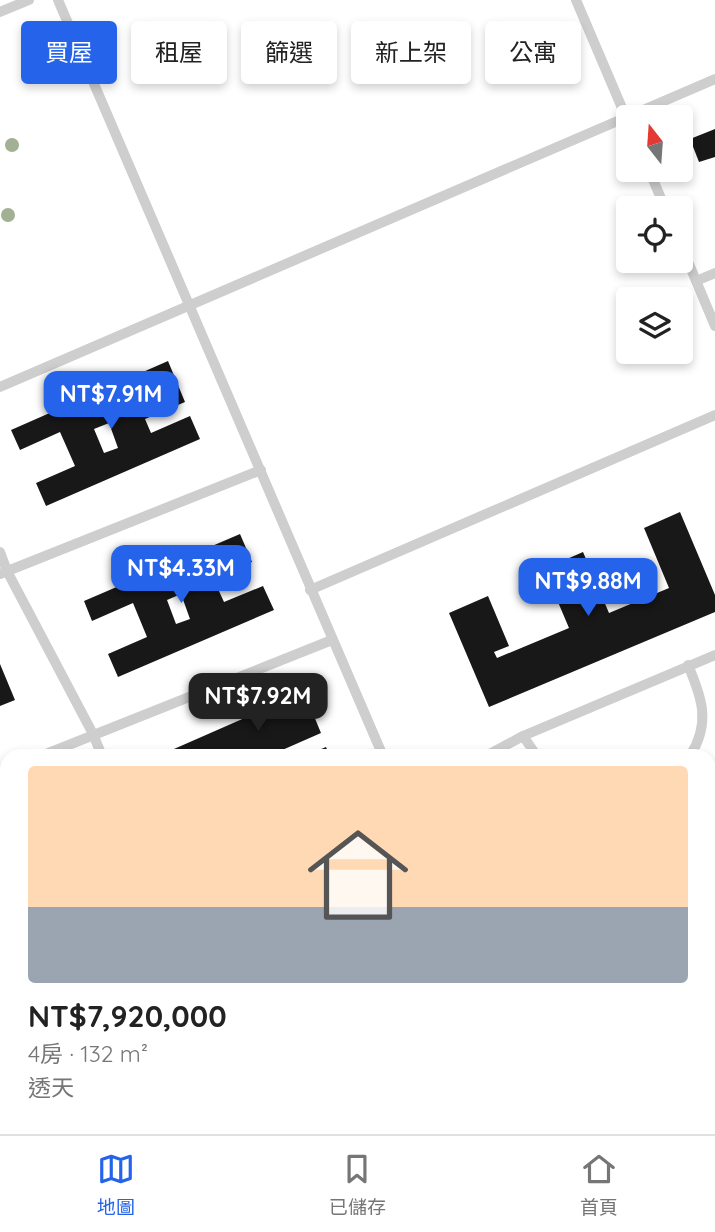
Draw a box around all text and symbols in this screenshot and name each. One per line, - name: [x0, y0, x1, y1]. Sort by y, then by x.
- chip: 買屋: [21, 21, 117, 84]
- chip: 租屋: [131, 21, 227, 84]
- chip: 篩選: [241, 21, 337, 84]
- chip: 新上架: [351, 21, 471, 84]
- chip: 公寓: [485, 21, 581, 84]
- north arrow: [616, 105, 693, 182]
- map controls: [616, 105, 693, 364]
- button: locate: [616, 196, 693, 273]
- button: layers: [616, 287, 693, 364]
- pin: NT$7.91M: [39, 372, 183, 431]
- text: NT$7.91M: [60, 379, 162, 408]
- pin: NT$4.33M: [109, 546, 253, 605]
- text: NT$4.33M: [127, 553, 235, 582]
- pin: NT$9.88M: [516, 558, 660, 618]
- text: NT$9.88M: [535, 566, 641, 595]
- pin: NT$7.92M: [186, 674, 330, 733]
- text: NT$7.92M: [205, 681, 311, 710]
- icon: home: [295, 812, 421, 938]
- text: NT$7,920,000: [28, 997, 227, 1035]
- text: 4房 · 132 m²: [28, 1039, 148, 1068]
- text: 透天: [28, 1073, 74, 1102]
- tab: 地圖: [97, 1150, 135, 1219]
- tab: 已儲存: [329, 1150, 386, 1219]
- tab: 首頁: [580, 1150, 618, 1219]

